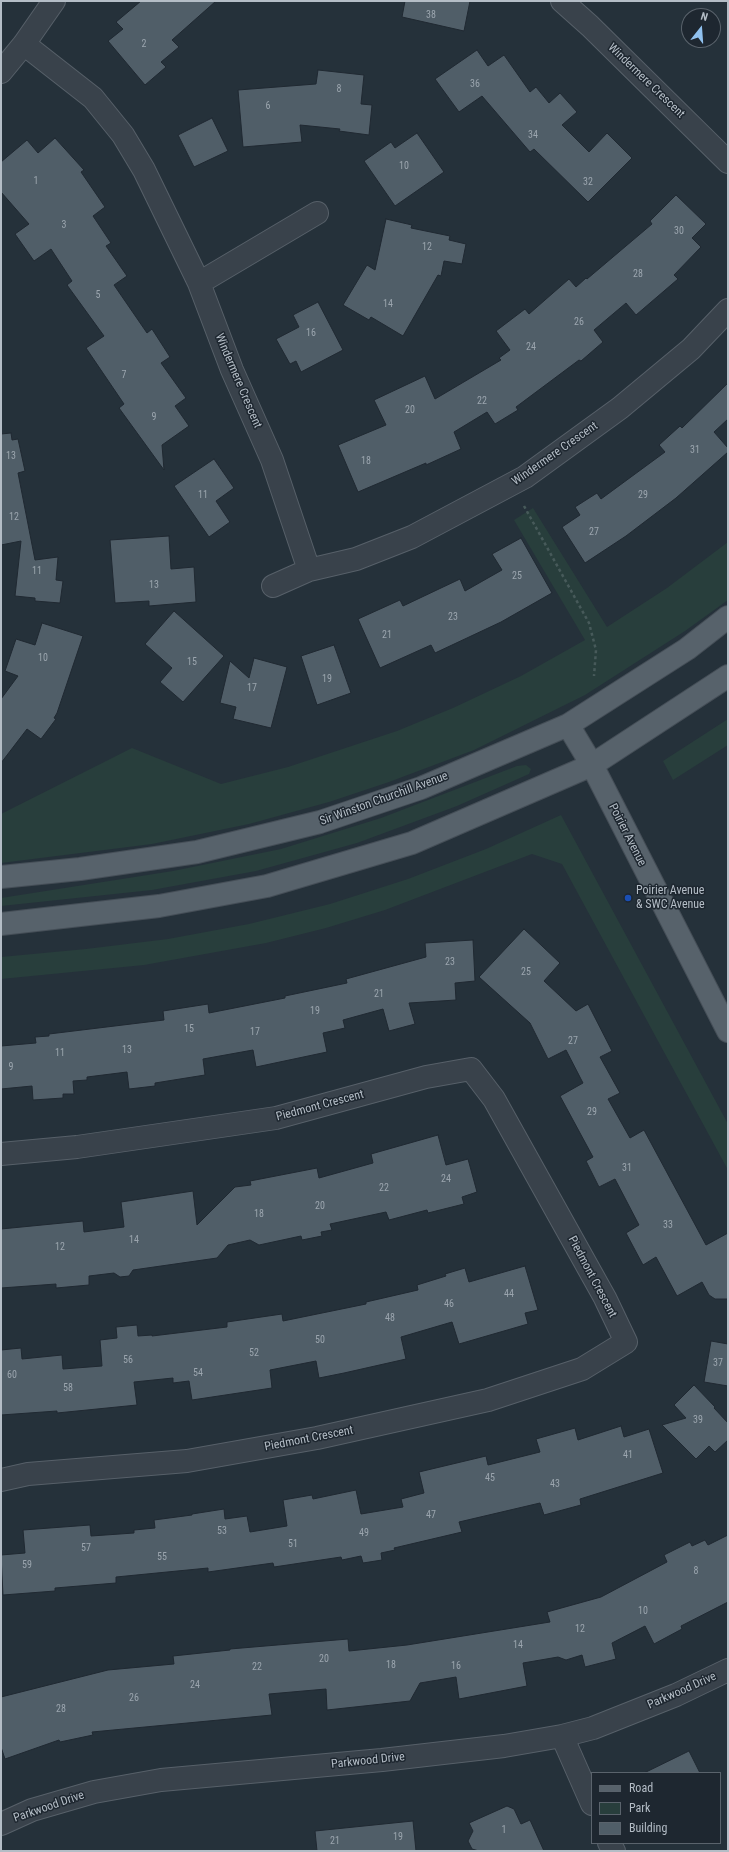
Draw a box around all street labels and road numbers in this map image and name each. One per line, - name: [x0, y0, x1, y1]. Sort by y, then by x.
- street label: Windermere Crescent: [604, 41, 688, 121]
- street label: Windermere Crescent: [212, 331, 264, 431]
- street label: Windermere Crescent: [509, 419, 601, 489]
- street label: Sir Winston Churchill Avenue: [318, 769, 450, 829]
- street label: Poirier Avenue: [605, 801, 649, 869]
- street label: Piedmont Crescent: [275, 1087, 365, 1125]
- street label: Piedmont Crescent: [564, 1234, 620, 1320]
- street label: Piedmont Crescent: [263, 1423, 355, 1455]
- street label: Parkwood Drive: [645, 1669, 719, 1713]
- street label: Parkwood Drive: [331, 1750, 405, 1772]
- street label: Parkwood Drive: [12, 1788, 86, 1826]

